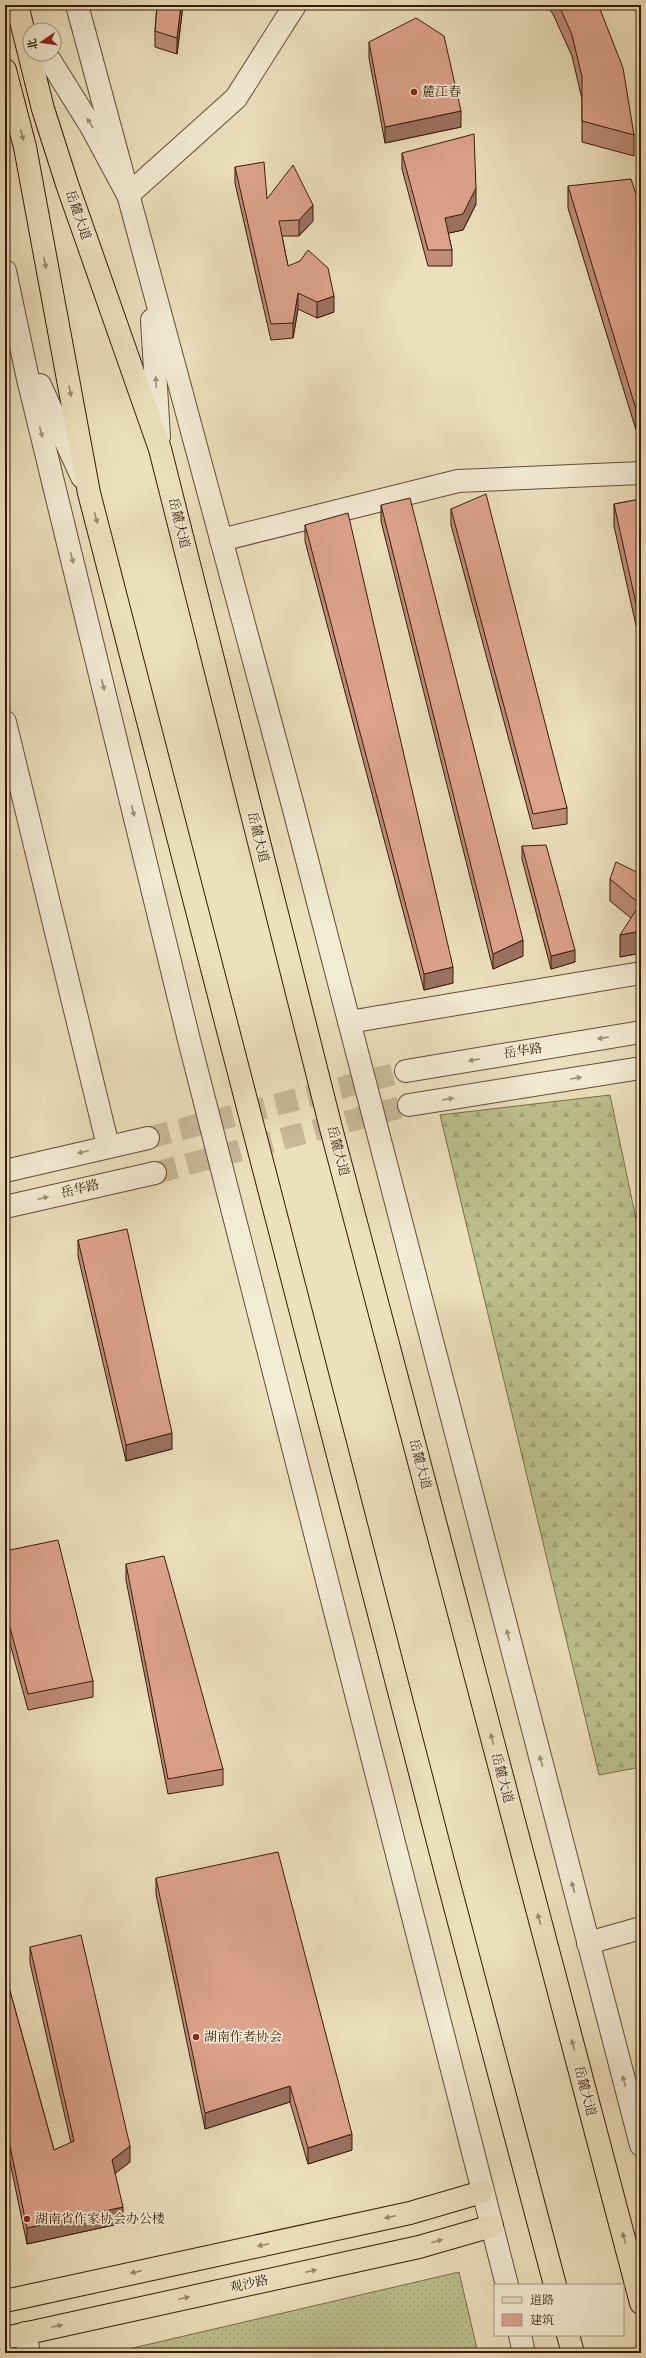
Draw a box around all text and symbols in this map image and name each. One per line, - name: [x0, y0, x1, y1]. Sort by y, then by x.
- north arrow: [22, 22, 62, 62]
- text: 北: [24, 37, 41, 51]
- place label: 麓江春: [422, 83, 461, 101]
- marker: 麓江春: [409, 87, 419, 97]
- one-way arrow: [86, 118, 93, 129]
- one-way arrow: [19, 130, 25, 142]
- street label: 岳麓大道: [61, 187, 95, 243]
- one-way arrow: [43, 257, 49, 269]
- one-way arrow: [152, 376, 159, 388]
- one-way arrow: [67, 385, 73, 397]
- one-way arrow: [39, 426, 45, 438]
- street label: 岳麓大道: [164, 496, 194, 550]
- one-way arrow: [93, 512, 99, 524]
- one-way arrow: [69, 552, 75, 564]
- one-way arrow: [100, 678, 106, 691]
- one-way arrow: [131, 805, 137, 817]
- street label: 岳麓大道: [243, 810, 273, 864]
- one-way arrow: [596, 1035, 609, 1041]
- street label: 岳华路: [502, 1039, 544, 1063]
- one-way arrow: [468, 1057, 480, 1063]
- one-way arrow: [570, 1075, 582, 1081]
- one-way arrow: [442, 1096, 454, 1102]
- street label: 岳麓大道: [323, 1124, 353, 1178]
- one-way arrow: [76, 1149, 88, 1155]
- street label: 岳华路: [59, 1176, 101, 1202]
- one-way arrow: [37, 1195, 49, 1201]
- street label: 岳麓大道: [405, 1437, 435, 1491]
- one-way arrow: [505, 1629, 511, 1641]
- one-way arrow: [489, 1733, 495, 1745]
- street label: 岳麓大道: [487, 1751, 517, 1805]
- one-way arrow: [537, 1755, 543, 1767]
- one-way arrow: [570, 1881, 576, 1893]
- one-way arrow: [536, 1913, 542, 1925]
- place label: 湖南作者协会: [204, 2028, 282, 2046]
- marker: 湖南作者协会: [191, 2032, 201, 2042]
- one-way arrow: [569, 2038, 575, 2051]
- street label: 岳麓大道: [570, 2064, 600, 2118]
- one-way arrow: [621, 2074, 627, 2086]
- place label: 湖南省作家协会办公楼: [35, 2210, 165, 2228]
- marker: 湖南省作家协会办公楼: [22, 2214, 32, 2224]
- one-way arrow: [384, 2214, 397, 2220]
- one-way arrow: [621, 2232, 627, 2244]
- one-way arrow: [431, 2238, 444, 2244]
- one-way arrow: [257, 2242, 270, 2248]
- one-way arrow: [304, 2267, 317, 2273]
- one-way arrow: [130, 2270, 143, 2276]
- street label: 观沙路: [228, 2271, 270, 2297]
- legend: [494, 2284, 624, 2336]
- text: 道路: [530, 2292, 554, 2308]
- one-way arrow: [177, 2295, 190, 2301]
- text: 建筑: [530, 2312, 554, 2328]
- one-way arrow: [50, 2323, 63, 2329]

